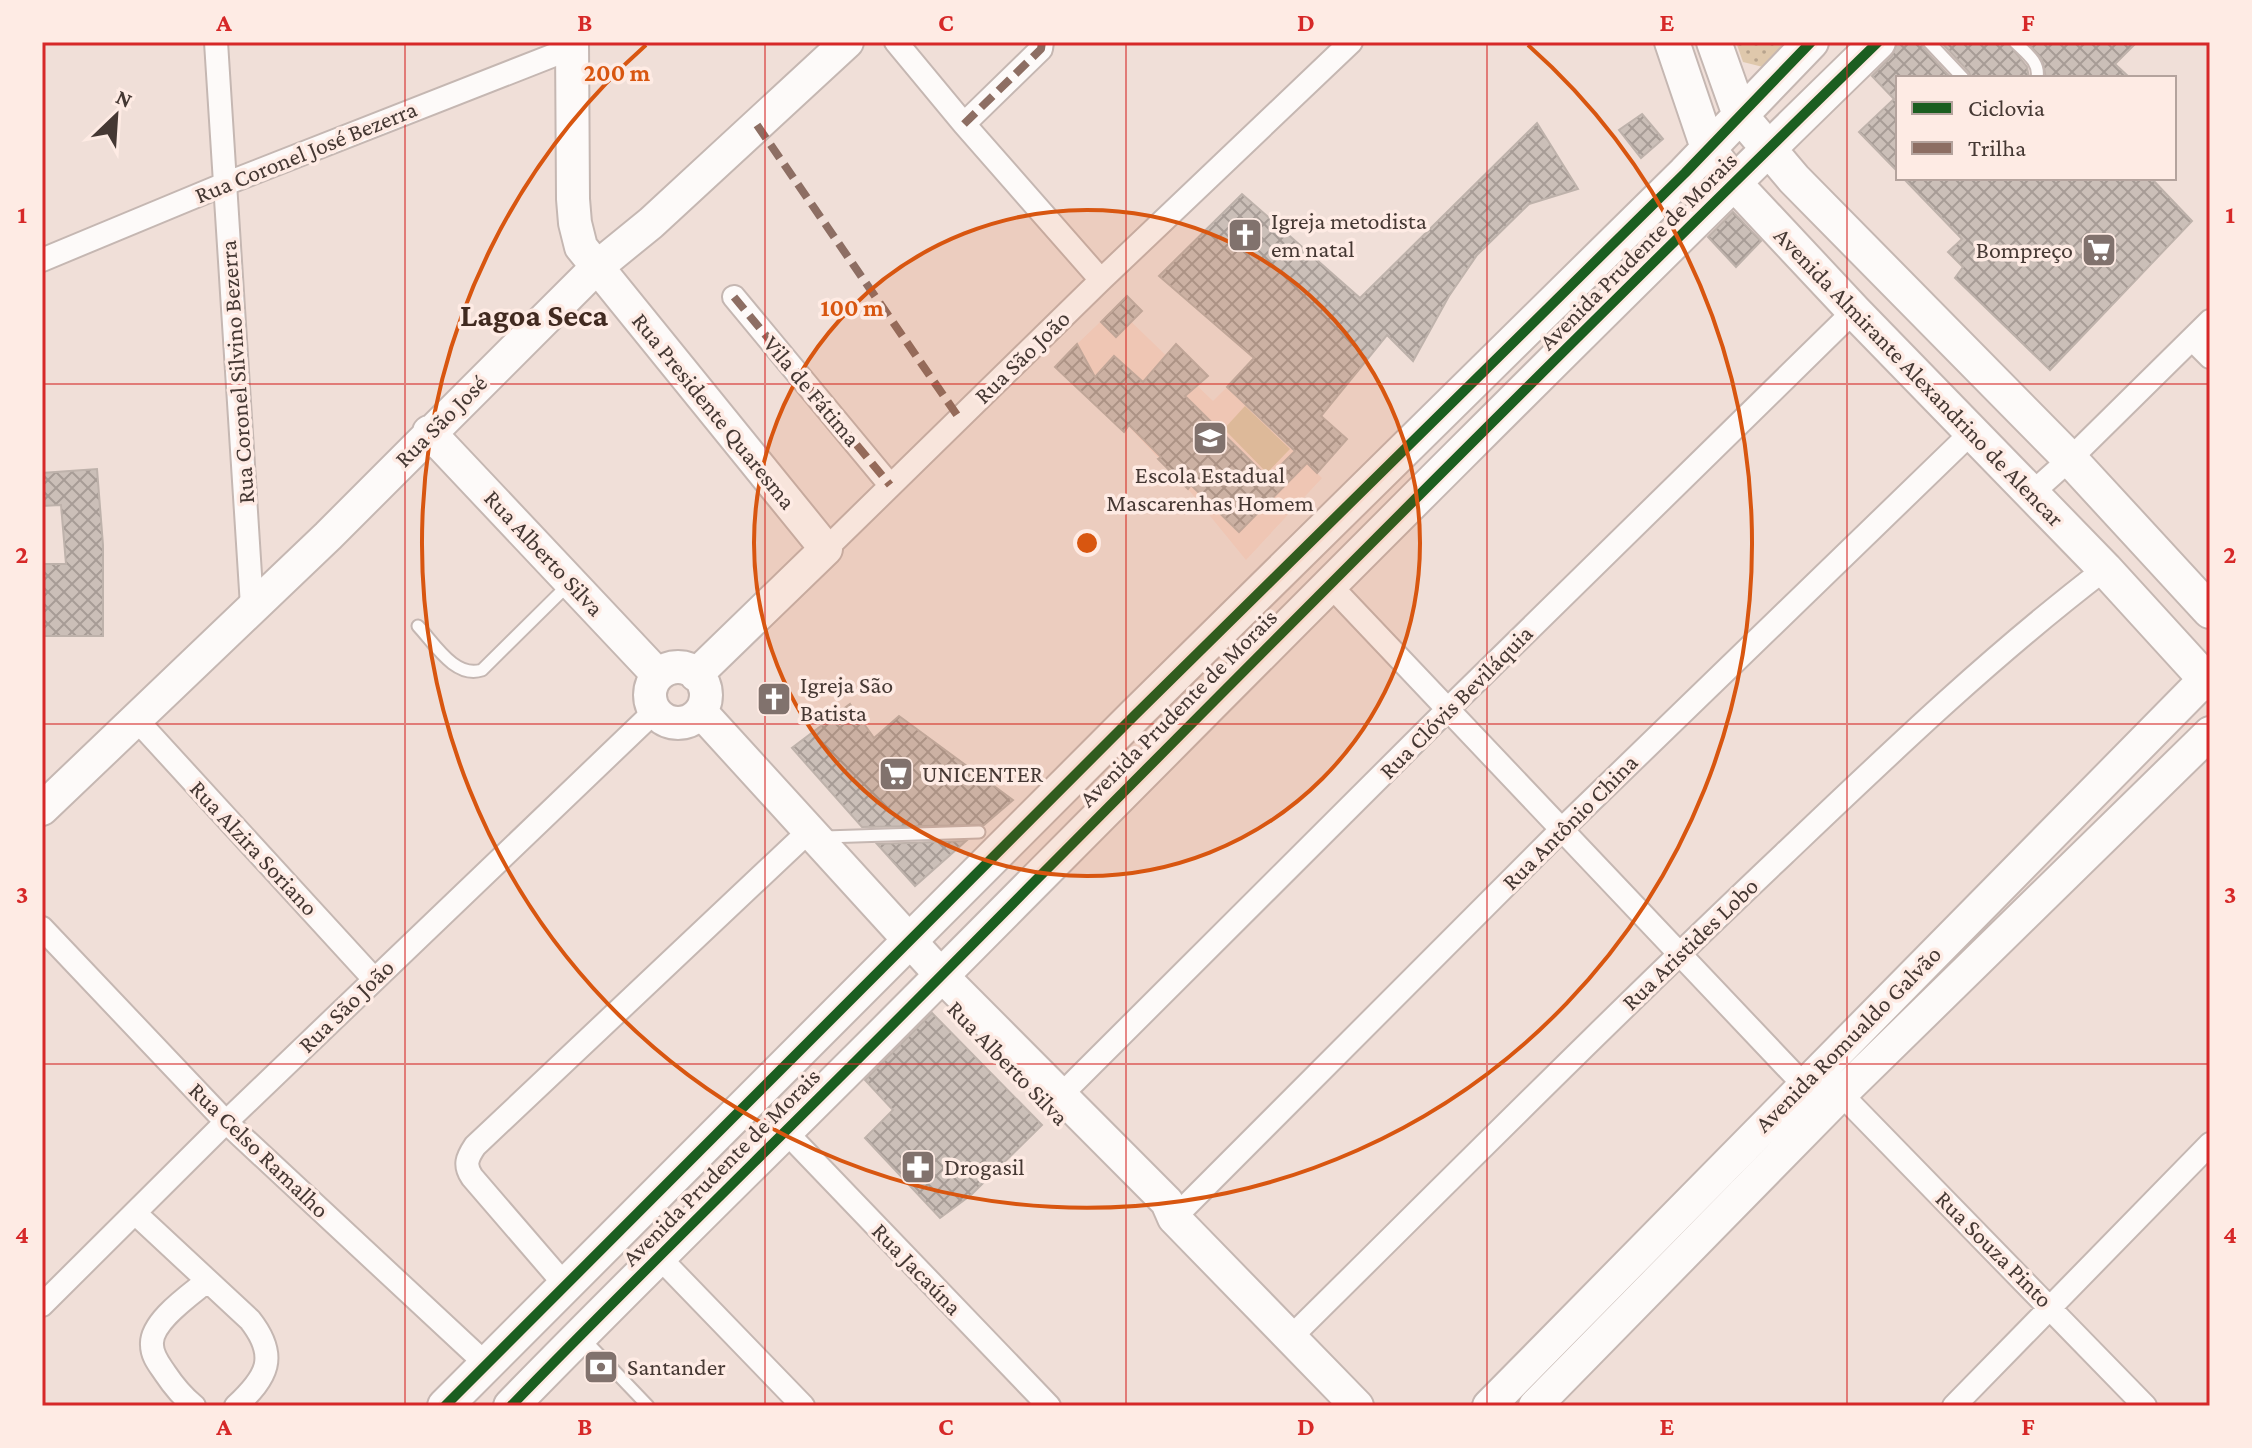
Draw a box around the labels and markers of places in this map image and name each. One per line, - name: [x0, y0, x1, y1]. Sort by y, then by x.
- place label: Igreja metodista em natal: [1271, 207, 1427, 262]
- church icon: Igreja metodista em natal: [1226, 216, 1264, 254]
- supermarket icon: Bompreço: [2080, 231, 2118, 269]
- place label: Bompreço: [1976, 236, 2073, 263]
- school or university icon: Escola Estadual Mascarenhas Homem: [1191, 419, 1229, 457]
- place label: Escola Estadual Mascarenhas Homem: [1106, 461, 1314, 516]
- centre of rings: [1073, 529, 1101, 557]
- place label: Igreja São Batista: [800, 671, 893, 726]
- church icon: Igreja São Batista: [755, 680, 793, 718]
- supermarket icon: UNICENTER: [877, 755, 915, 793]
- place label: UNICENTER: [922, 760, 1044, 787]
- pharmacy icon: Drogasil: [899, 1148, 937, 1186]
- place label: Drogasil: [944, 1153, 1025, 1180]
- bank icon: Santander: [582, 1348, 620, 1386]
- place label: Santander: [627, 1353, 726, 1380]

